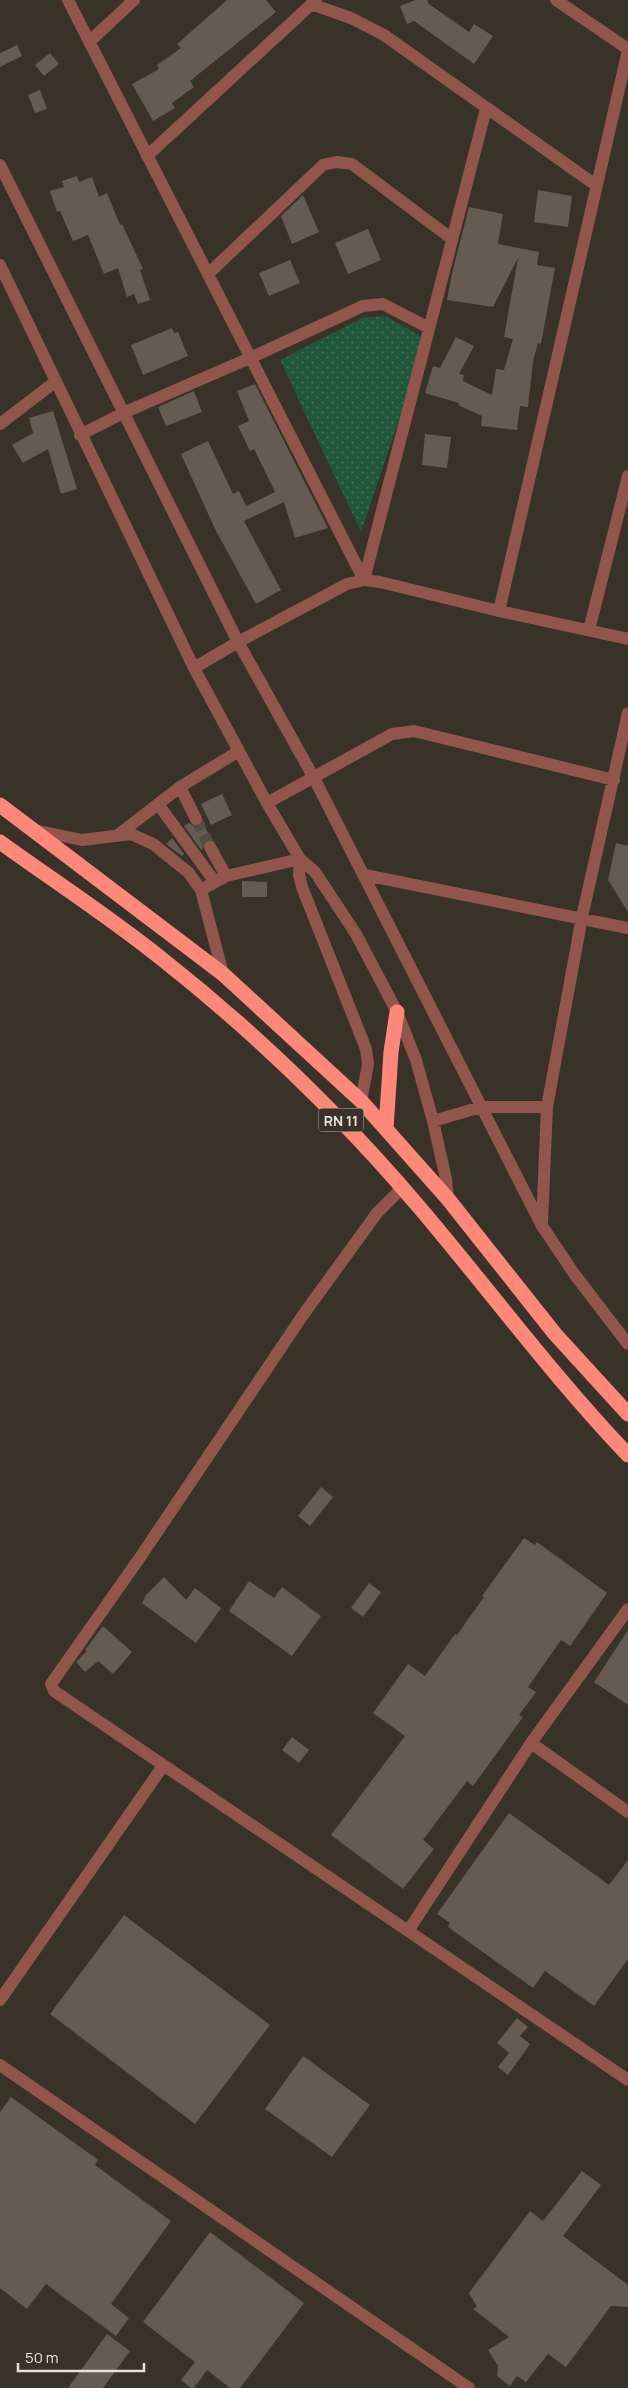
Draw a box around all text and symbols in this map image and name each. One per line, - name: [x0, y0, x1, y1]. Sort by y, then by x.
- road number: RN 11: [318, 1108, 364, 1132]
- scale bar: [18, 2340, 144, 2372]
- text: 50 m: [25, 2347, 59, 2368]

